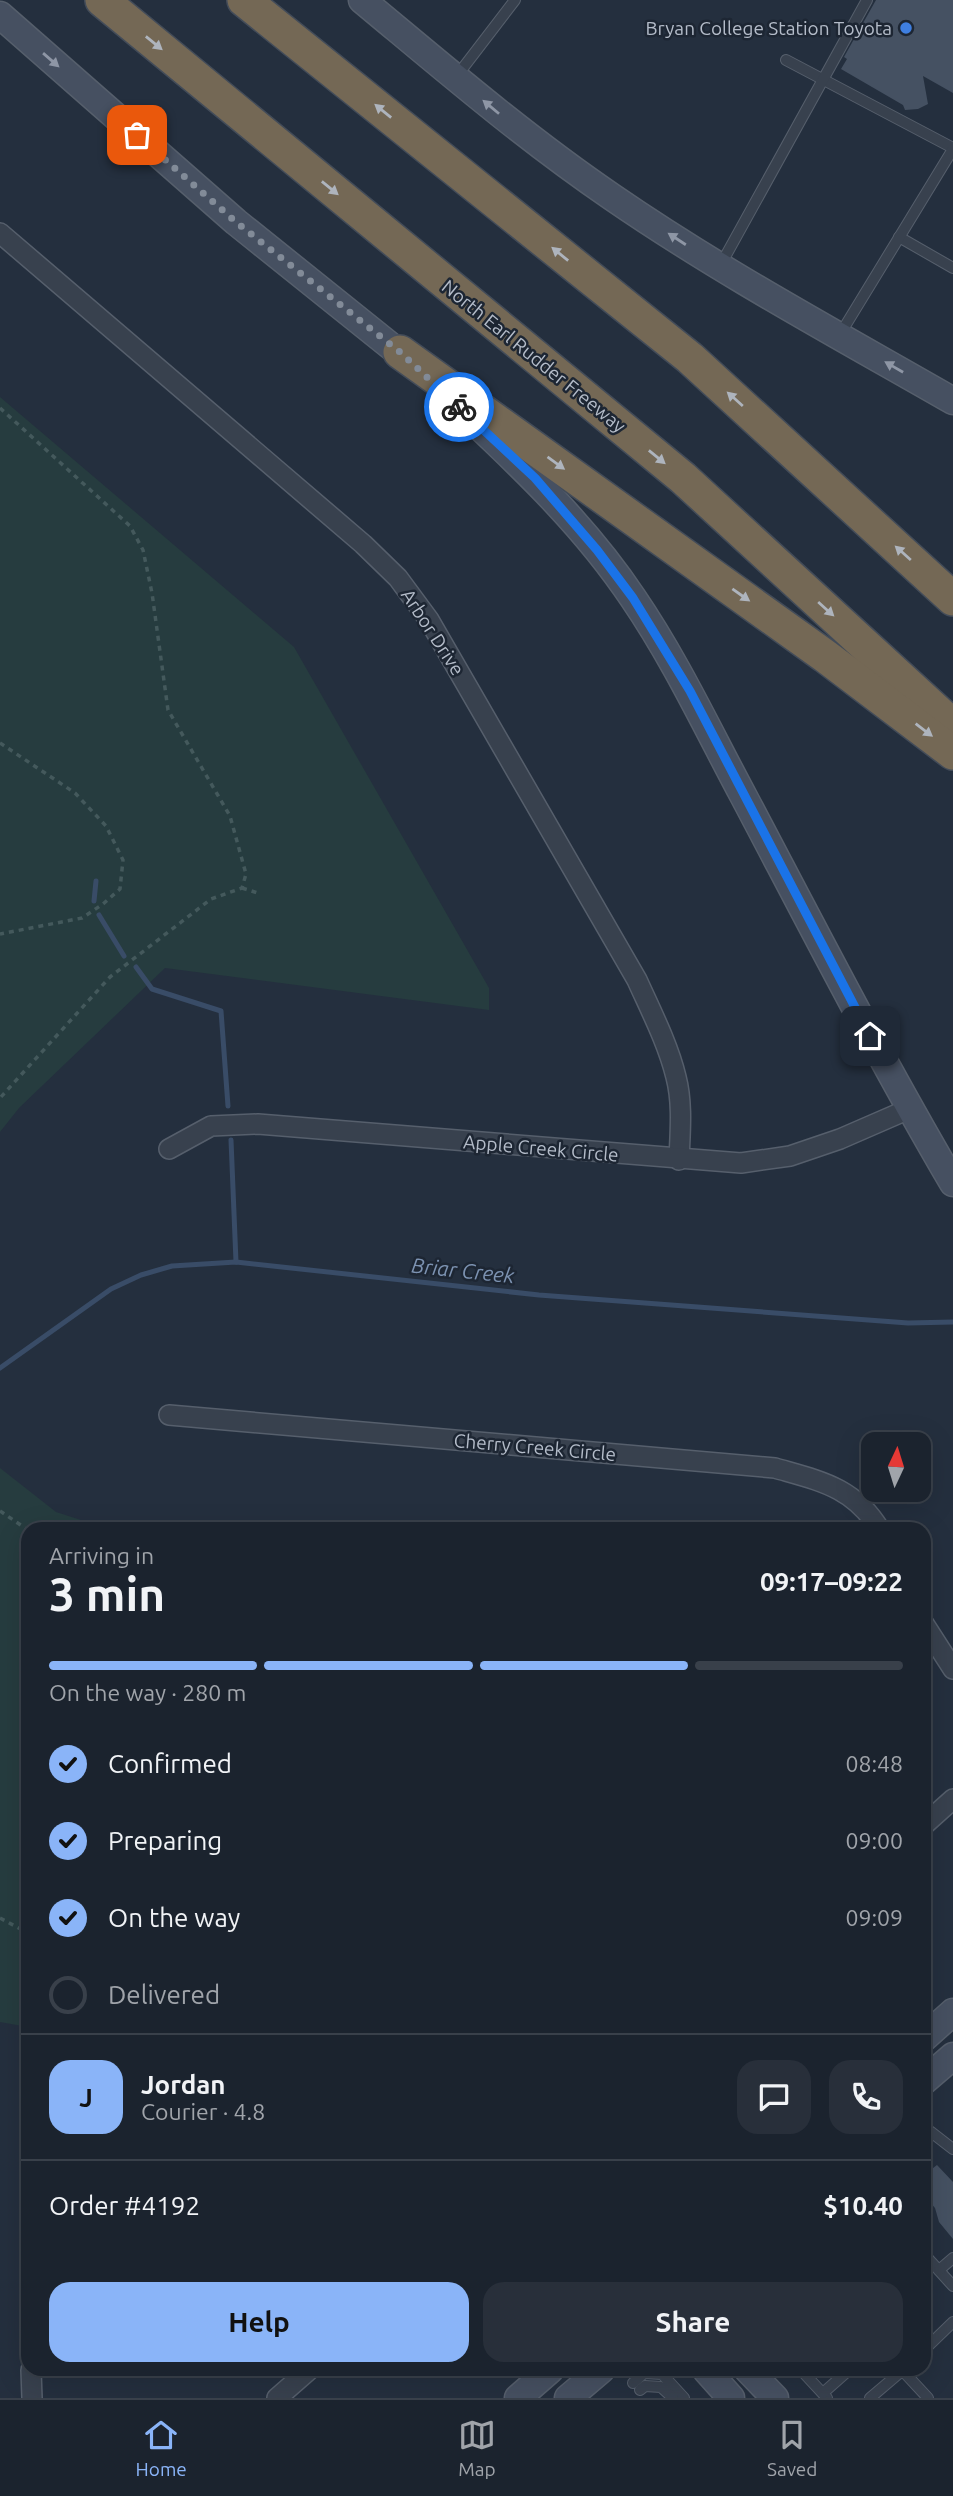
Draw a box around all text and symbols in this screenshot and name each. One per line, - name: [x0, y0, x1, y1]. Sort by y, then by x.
- place label: Bryan College Station Toyota: [646, 17, 892, 39]
- marker: Bryan College Station Toyota: [898, 20, 914, 36]
- one-way arrow: [145, 36, 163, 51]
- one-way arrow: [42, 52, 60, 68]
- one-way arrow: [483, 100, 501, 115]
- one-way arrow: [374, 104, 392, 119]
- pin: [107, 105, 167, 165]
- icon: bag: [118, 116, 156, 154]
- one-way arrow: [321, 180, 339, 196]
- one-way arrow: [667, 233, 686, 246]
- one-way arrow: [551, 247, 568, 262]
- street label: North Earl Rudder Freeway: [438, 275, 630, 437]
- one-way arrow: [884, 361, 903, 373]
- courier: [424, 372, 494, 442]
- icon: bike: [440, 388, 478, 426]
- one-way arrow: [727, 392, 744, 408]
- one-way arrow: [648, 449, 666, 465]
- one-way arrow: [546, 456, 565, 470]
- one-way arrow: [895, 545, 912, 561]
- street label: Arbor Drive: [397, 585, 469, 679]
- one-way arrow: [732, 588, 750, 602]
- one-way arrow: [817, 601, 834, 617]
- one-way arrow: [915, 723, 933, 737]
- pin: [840, 1006, 900, 1066]
- icon: home: [851, 1017, 889, 1055]
- street label: Apple Creek Circle: [462, 1130, 620, 1166]
- water label: Briar Creek: [410, 1253, 516, 1287]
- street label: Cherry Creek Circle: [453, 1429, 617, 1465]
- north arrow: [861, 1432, 931, 1502]
- map controls: [861, 1432, 931, 1502]
- text: Arriving in: [49, 1543, 154, 1568]
- text: 09:17–09:22: [760, 1567, 903, 1596]
- text: 3 min: [49, 1568, 165, 1620]
- text: On the way · 280 m: [49, 1680, 246, 1705]
- icon: check: [49, 1745, 87, 1783]
- text: Confirmed: [108, 1749, 232, 1778]
- text: 08:48: [845, 1751, 903, 1776]
- icon: check: [49, 1822, 87, 1860]
- text: Preparing: [108, 1826, 222, 1855]
- text: 09:00: [845, 1828, 903, 1853]
- icon: check: [49, 1899, 87, 1937]
- text: On the way: [108, 1903, 240, 1932]
- text: 09:09: [845, 1905, 903, 1930]
- text: Delivered: [108, 1980, 220, 2009]
- button: chat: [737, 2060, 811, 2134]
- button: phone: [829, 2060, 903, 2134]
- text: Jordan: [141, 2070, 226, 2099]
- text: J: [79, 2083, 93, 2112]
- text: Courier · 4.8: [141, 2099, 265, 2124]
- text: Order #4192: [49, 2191, 200, 2220]
- text: $10.40: [823, 2191, 903, 2220]
- button: Help: [49, 2282, 469, 2362]
- button: Share: [483, 2282, 903, 2362]
- tab: Home: [136, 2416, 187, 2480]
- tab: Map: [458, 2416, 496, 2480]
- tab: Saved: [767, 2416, 817, 2480]

